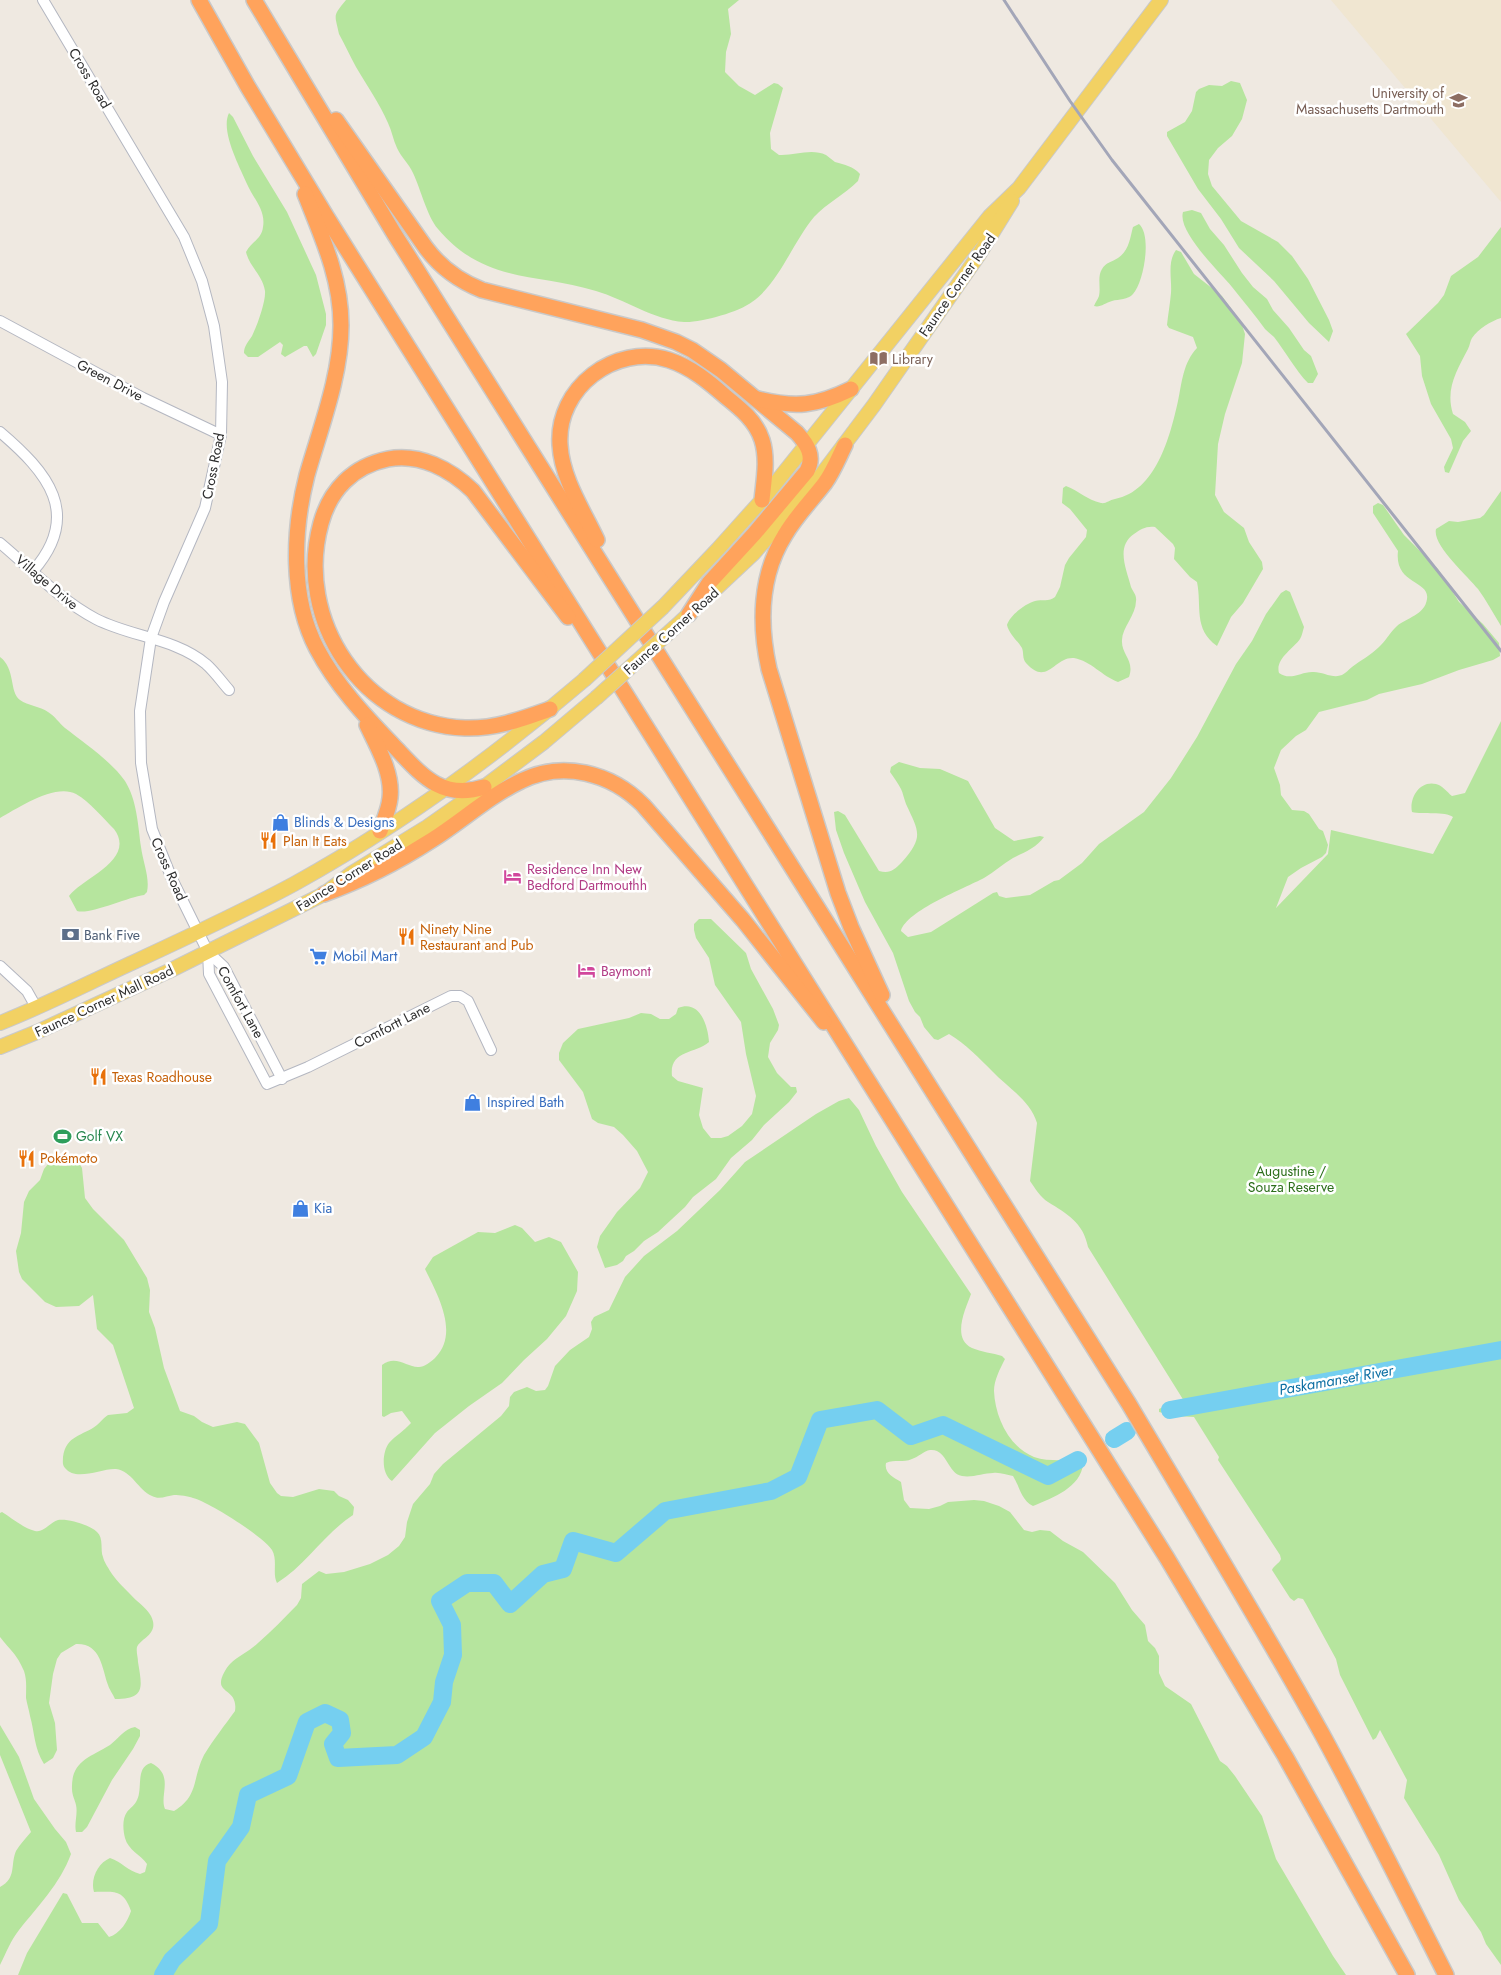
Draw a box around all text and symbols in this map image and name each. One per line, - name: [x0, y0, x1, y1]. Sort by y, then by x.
- street label: Cross Road: [64, 44, 116, 112]
- place label: University of Massachusetts Dartmouth: [1296, 83, 1445, 119]
- school or university icon: University of Massachusetts Dartmouth: [1448, 91, 1468, 111]
- street label: Faunce Corner Road: [914, 229, 1000, 341]
- library icon: Library: [868, 349, 888, 369]
- place label: Library: [892, 349, 934, 369]
- street label: Green Drive: [73, 354, 147, 406]
- street label: Cross Road: [197, 431, 229, 501]
- street label: Village Drive: [11, 550, 83, 614]
- street label: Faunce Corner Road: [619, 583, 723, 679]
- shop icon: Blinds & Designs: [270, 812, 290, 832]
- place label: Blinds & Designs: [294, 812, 395, 832]
- restaurant icon: Plan It Eats: [259, 831, 279, 851]
- place label: Plan It Eats: [283, 831, 347, 851]
- street label: Cross Road: [146, 834, 192, 904]
- street label: Faunce Corner Road: [292, 834, 406, 916]
- place label: Residence Inn New Bedford Dartmouthh: [527, 859, 647, 895]
- hotel icon: Residence Inn New Bedford Dartmouthh: [503, 867, 523, 887]
- place label: Ninety Nine Restaurant and Pub: [420, 919, 534, 955]
- bank icon: Bank Five: [60, 925, 80, 945]
- place label: Bank Five: [84, 925, 140, 945]
- restaurant icon: Ninety Nine Restaurant and Pub: [396, 927, 416, 947]
- supermarket icon: Mobil Mart: [309, 946, 329, 966]
- place label: Mobil Mart: [333, 946, 398, 966]
- street label: Faunce Corner Mall Road: [32, 960, 176, 1042]
- hotel icon: Baymont: [577, 961, 597, 981]
- place label: Baymont: [601, 961, 652, 981]
- street label: Comfort Lane: [213, 962, 269, 1042]
- street label: Comfortt Lane: [350, 997, 434, 1053]
- restaurant icon: Texas Roadhouse: [88, 1067, 108, 1087]
- place label: Texas Roadhouse: [112, 1067, 212, 1087]
- shop icon: Inspired Bath: [463, 1092, 483, 1112]
- place label: Inspired Bath: [487, 1092, 564, 1112]
- sports icon: Golf VX: [52, 1126, 72, 1146]
- place label: Golf VX: [76, 1126, 123, 1146]
- restaurant icon: Pokémoto: [16, 1148, 36, 1168]
- place label: Pokémoto: [40, 1148, 98, 1168]
- park label: Augustine / Souza Reserve: [1248, 1161, 1334, 1197]
- shop icon: Kia: [290, 1198, 310, 1218]
- place label: Kia: [314, 1198, 332, 1218]
- water label: Paskamanset River: [1277, 1359, 1396, 1401]

